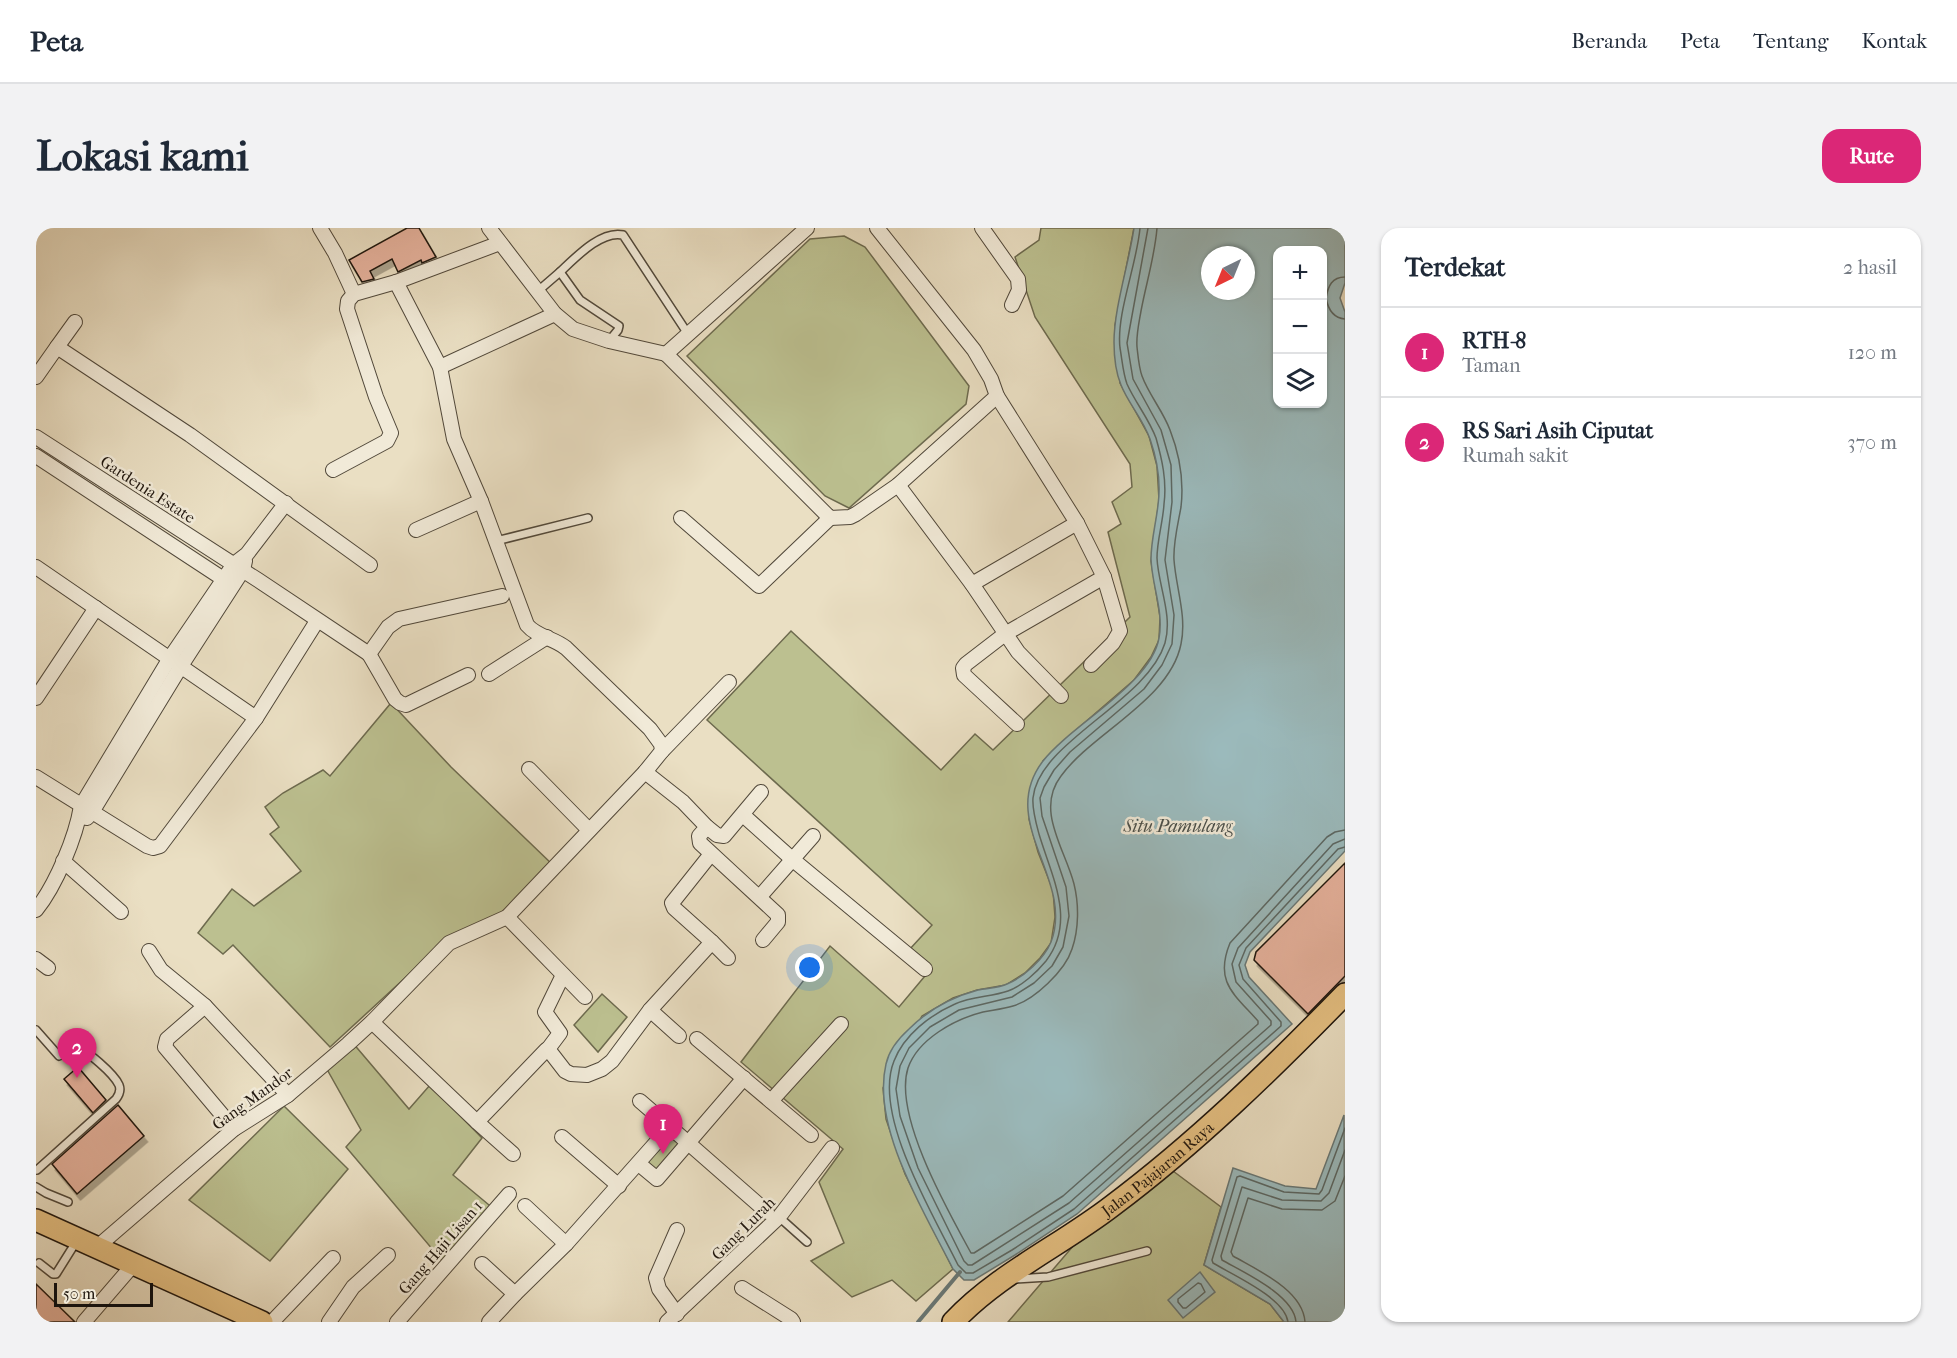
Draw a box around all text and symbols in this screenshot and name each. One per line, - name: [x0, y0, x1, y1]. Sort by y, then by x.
- text: Peta: [30, 25, 83, 58]
- text: Beranda: [1571, 29, 1647, 53]
- text: Peta: [1680, 29, 1720, 53]
- text: Tentang: [1753, 29, 1829, 53]
- text: Kontak: [1862, 29, 1927, 53]
- button: Rute: [1822, 129, 1921, 183]
- text: Lokasi kami: [36, 132, 249, 181]
- north arrow: [1201, 246, 1255, 300]
- map controls: [1273, 246, 1327, 408]
- button: +: [1273, 246, 1327, 300]
- text: Terdekat: [1405, 252, 1506, 283]
- text: 2 hasil: [1843, 256, 1897, 279]
- button: −: [1273, 300, 1327, 354]
- text: RTH-8: [1462, 328, 1526, 354]
- text: 1: [1421, 341, 1428, 364]
- text: 120 m: [1848, 341, 1897, 364]
- button: layers: [1273, 354, 1327, 408]
- text: Taman: [1462, 354, 1521, 377]
- text: RS Sari Asih Ciputat: [1462, 418, 1653, 444]
- text: 2: [1419, 431, 1430, 454]
- text: 370 m: [1847, 431, 1897, 454]
- text: Rumah sakit: [1462, 444, 1569, 467]
- street label: Gardenia Estate: [97, 452, 199, 527]
- water label: Situ Pamulang: [1122, 816, 1234, 837]
- your location: [795, 953, 824, 982]
- pin: 2: [58, 1028, 96, 1078]
- street label: Gang Mandor: [208, 1063, 296, 1134]
- pin: 1: [644, 1104, 682, 1154]
- street label: Jalan Pajajaran Raya: [1096, 1117, 1218, 1222]
- street label: Gang Lurah: [708, 1193, 779, 1264]
- street label: Gang Haji Lisan 1: [394, 1196, 486, 1298]
- scale bar: [54, 1280, 153, 1308]
- text: 50 m: [63, 1284, 95, 1303]

